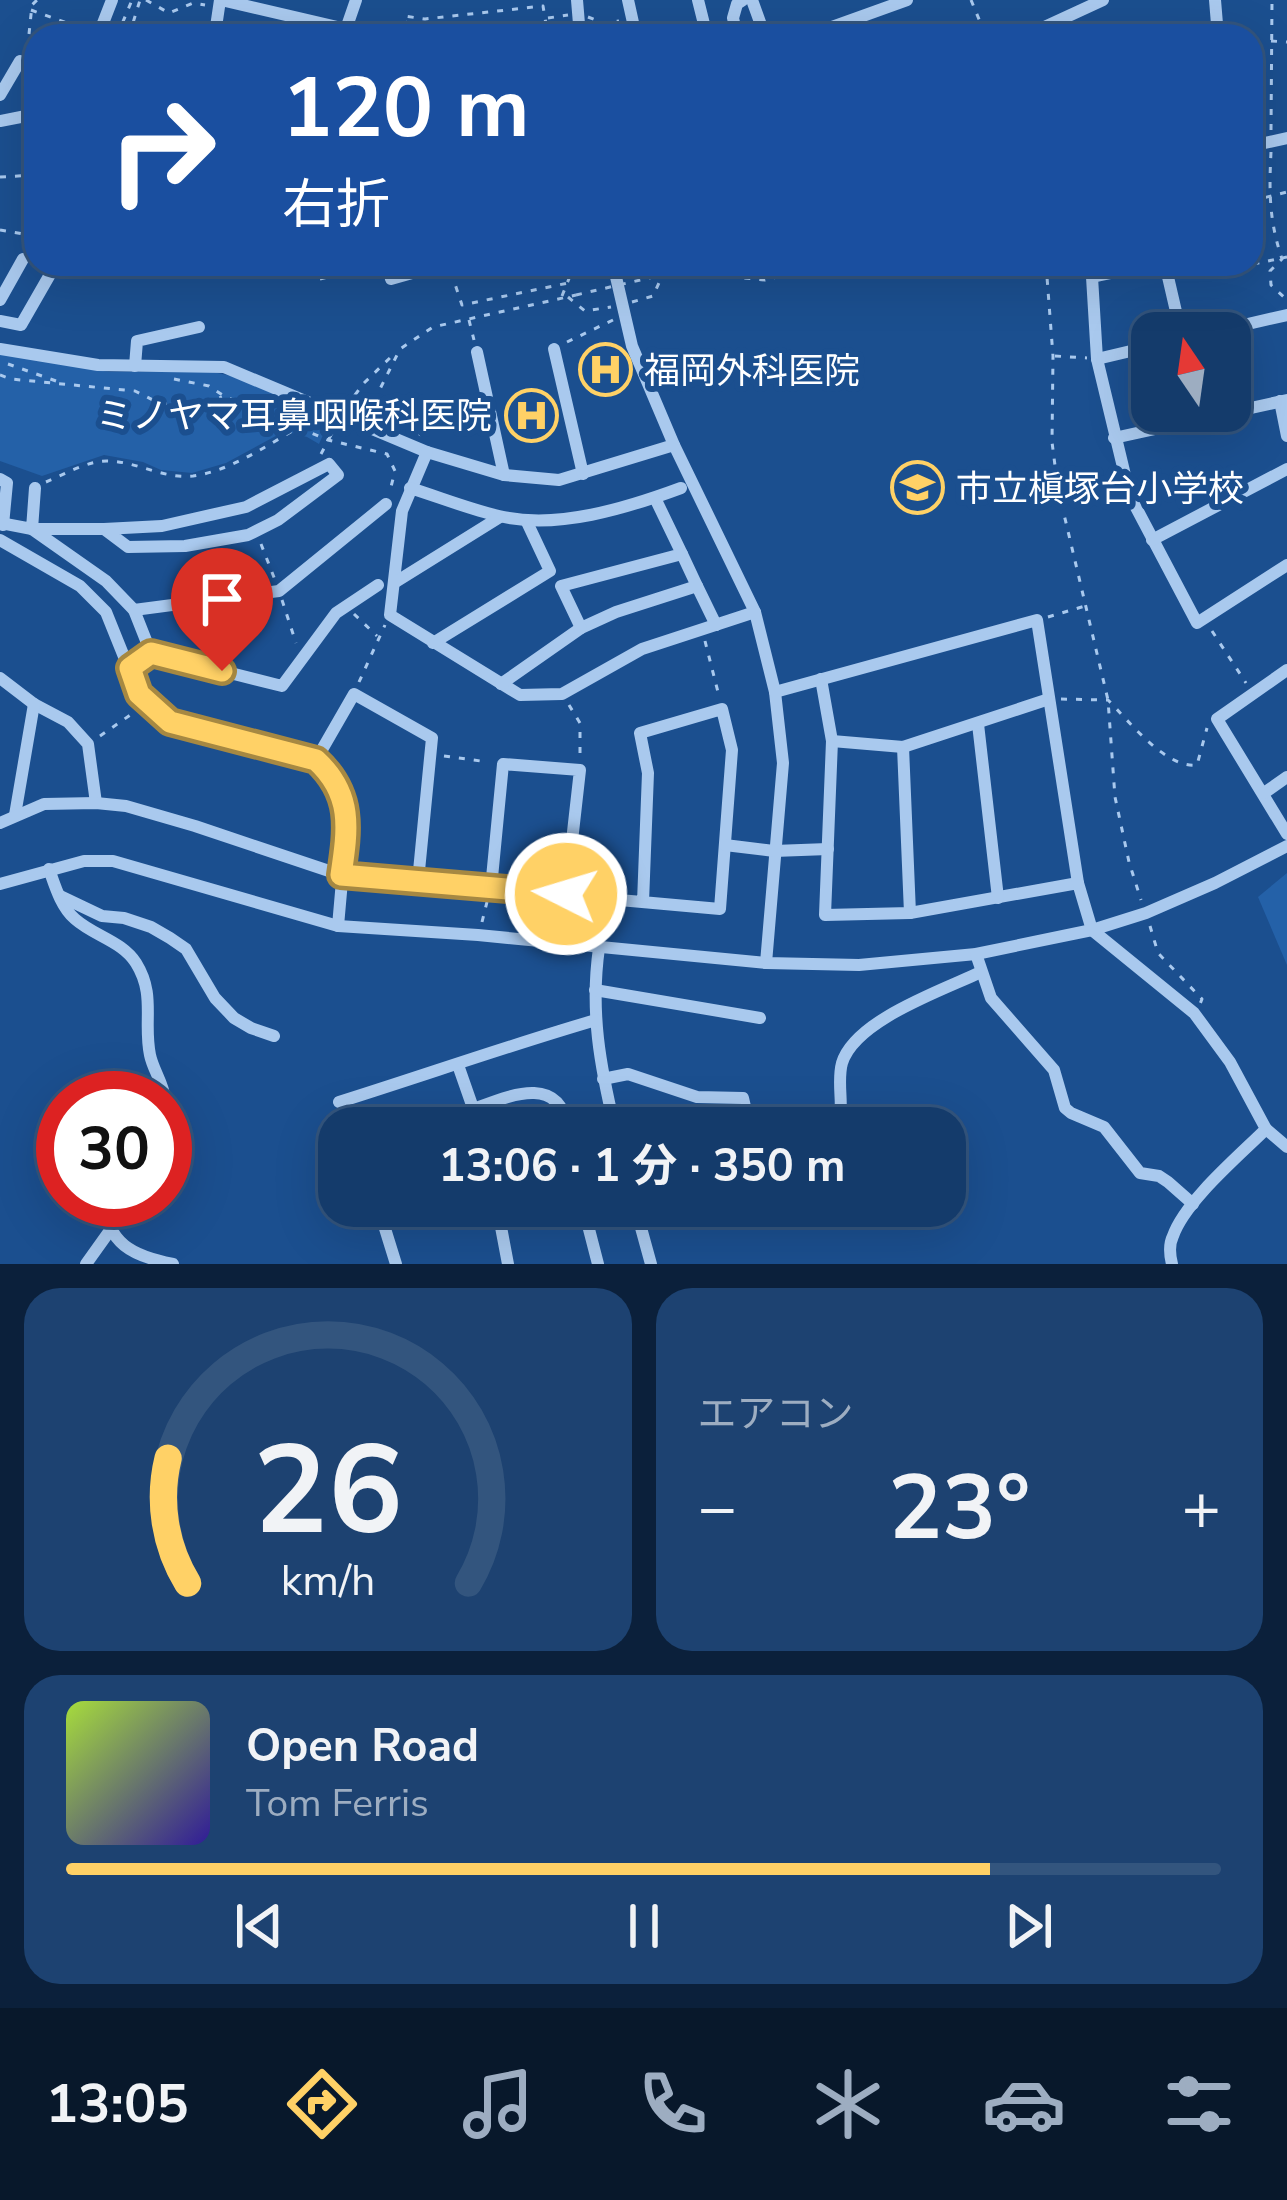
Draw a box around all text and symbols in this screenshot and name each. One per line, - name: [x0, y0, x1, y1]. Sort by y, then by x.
- text: 120 m: [282, 51, 530, 166]
- icon: right: [84, 72, 240, 228]
- text: 右折: [282, 168, 390, 242]
- north arrow: [1131, 312, 1251, 432]
- map controls: [1131, 312, 1251, 432]
- hospital icon: 福岡外科医院: [577, 342, 633, 398]
- place label: 福岡外科医院: [644, 347, 860, 396]
- hospital icon: ミノヤマ耳鼻咽喉科医院: [503, 387, 559, 443]
- place label: ミノヤマ耳鼻咽喉科医院: [96, 392, 492, 441]
- school or university icon: 市立槇塚台小学校: [889, 460, 945, 516]
- place label: 市立槇塚台小学校: [956, 465, 1244, 514]
- pin: [171, 548, 273, 671]
- icon: arrive: [189, 566, 255, 632]
- position arrow: [503, 831, 629, 957]
- speed limit sign: 30: [36, 1071, 192, 1227]
- text: 13:06 · 1 分 · 350 m: [439, 1136, 845, 1197]
- text: エアコン: [698, 1388, 854, 1441]
- text: 26: [253, 1406, 403, 1576]
- text: 23°: [888, 1447, 1030, 1570]
- text: −: [698, 1463, 737, 1553]
- text: +: [1181, 1463, 1221, 1553]
- text: km/h: [280, 1551, 375, 1609]
- text: Open Road: [246, 1716, 479, 1777]
- text: Tom Ferris: [246, 1777, 429, 1830]
- icon: previous: [226, 1893, 292, 1959]
- icon: pause: [611, 1893, 677, 1959]
- icon: next: [996, 1893, 1062, 1959]
- icon: directions: [280, 2062, 364, 2146]
- icon: music: [456, 2062, 540, 2146]
- icon: phone: [631, 2062, 715, 2146]
- icon: climate: [806, 2062, 890, 2146]
- icon: car: [982, 2062, 1066, 2146]
- icon: filters: [1157, 2062, 1241, 2146]
- text: 13:05: [46, 2067, 189, 2141]

